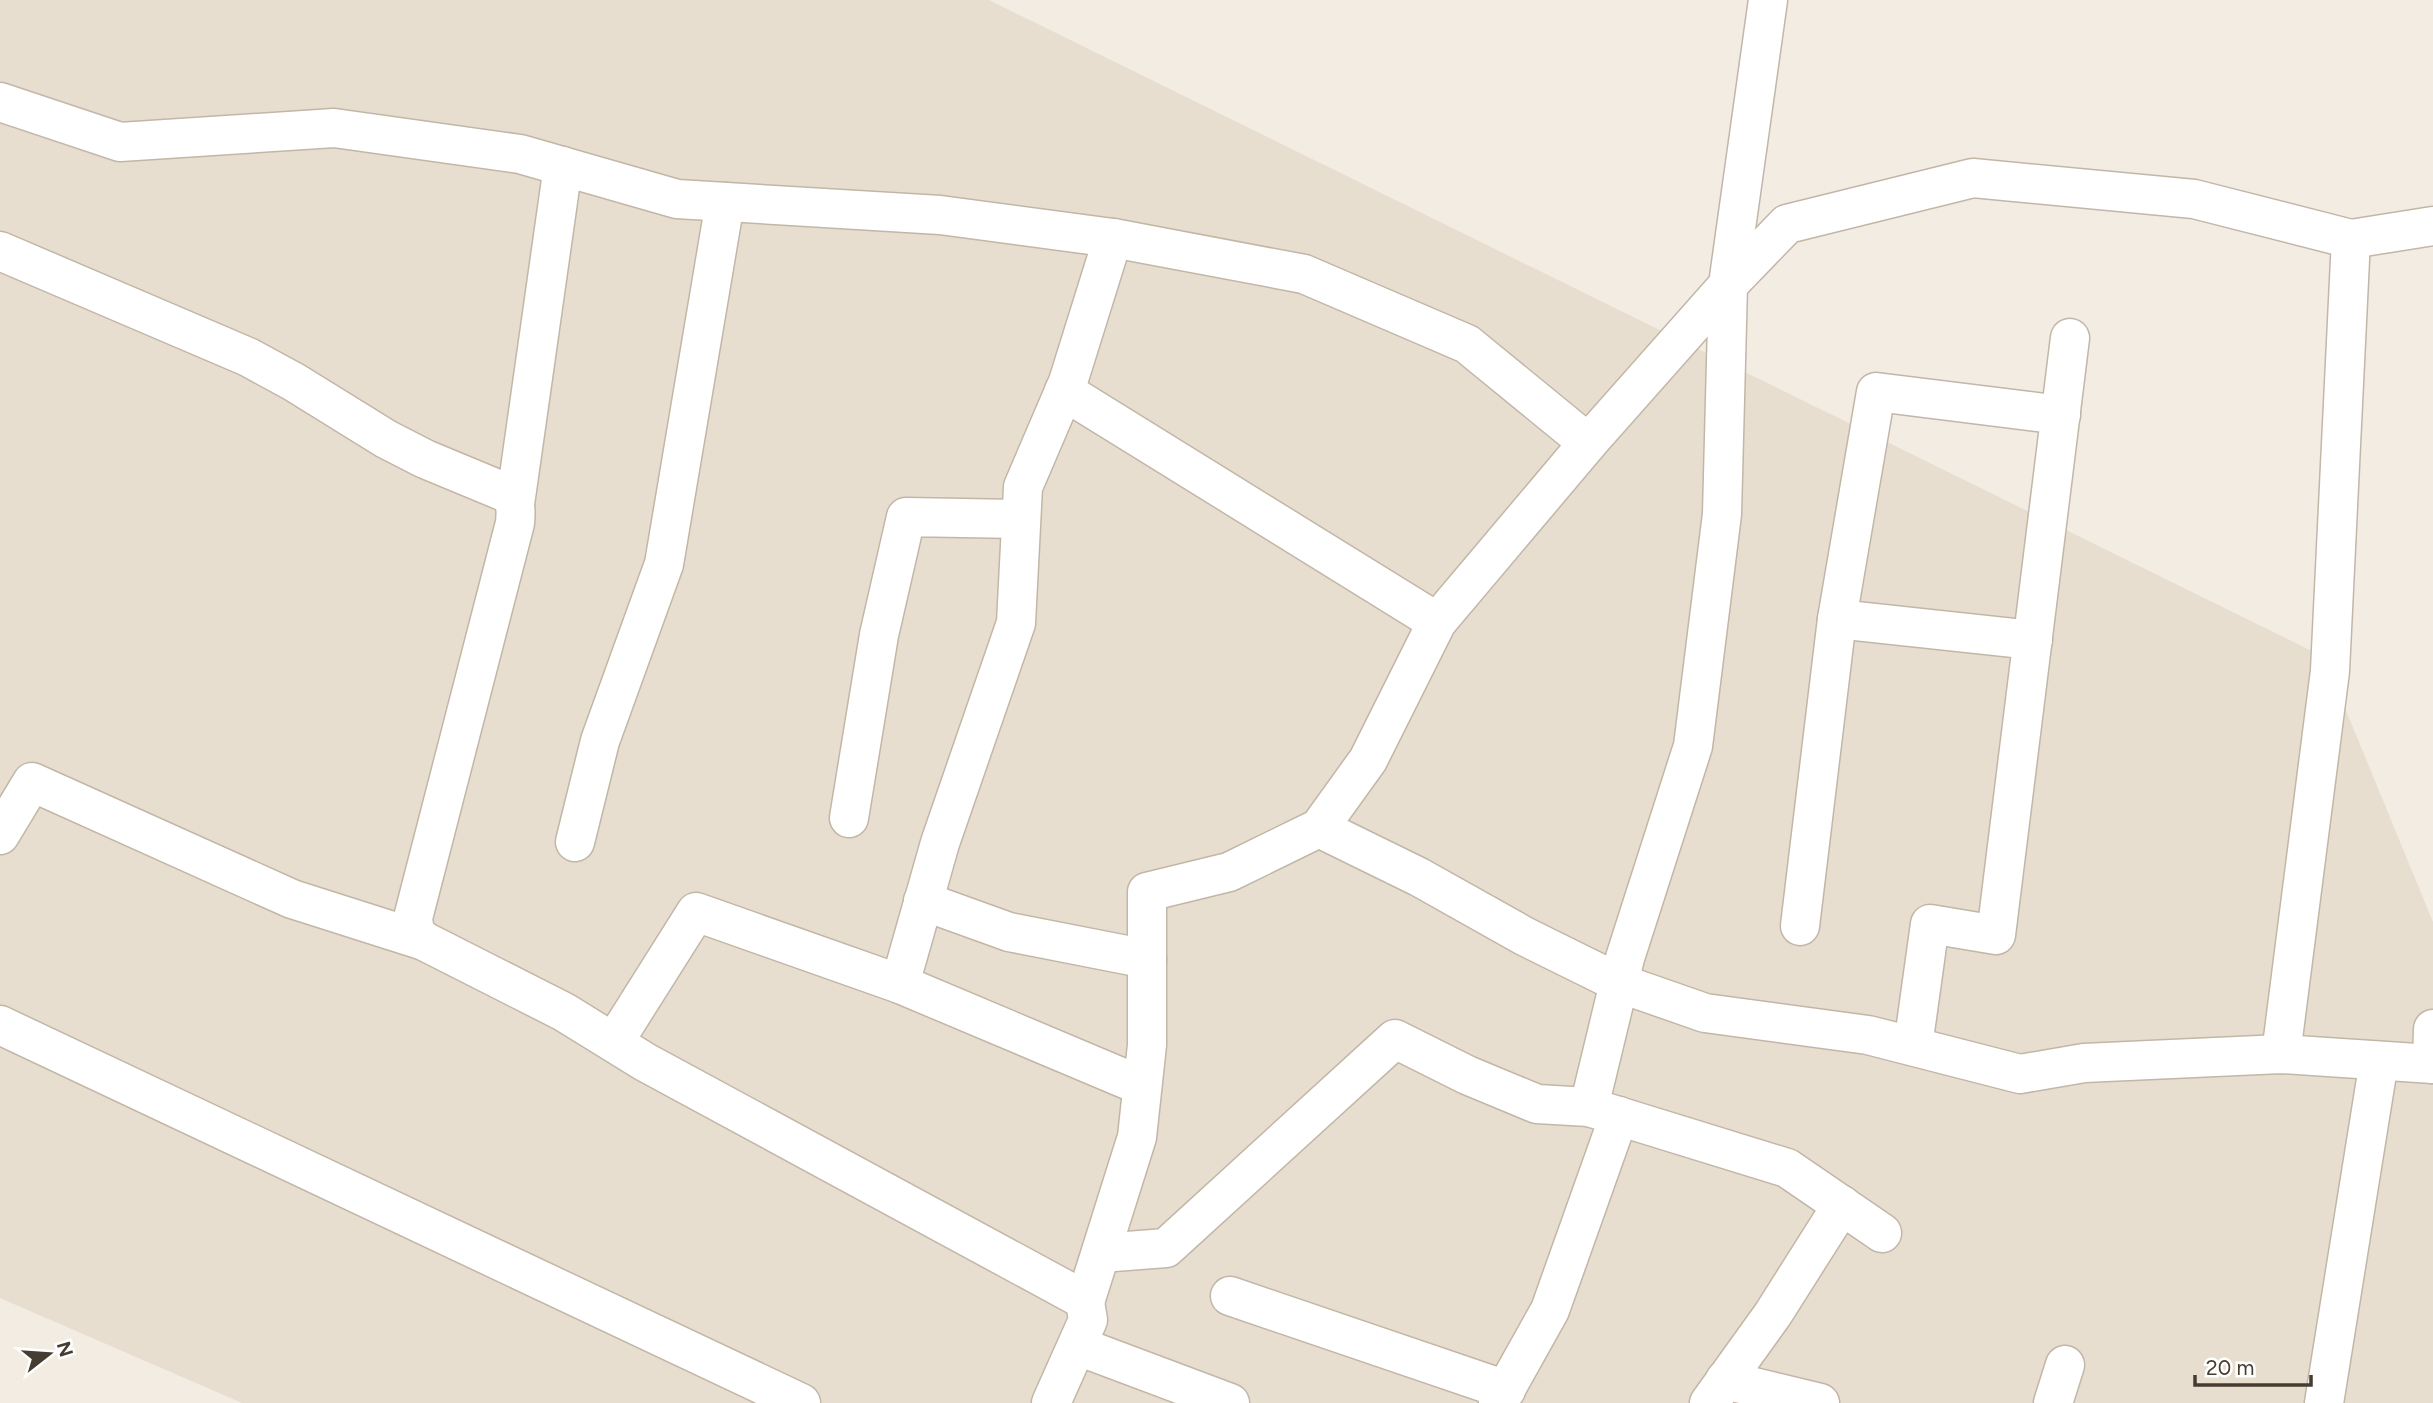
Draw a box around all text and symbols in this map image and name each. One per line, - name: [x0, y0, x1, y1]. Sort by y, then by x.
- north arrow: [14, 1319, 84, 1389]
- text: N: [52, 1339, 78, 1360]
- scale bar: [2195, 1344, 2310, 1388]
- text: 20 m: [2206, 1355, 2254, 1380]

